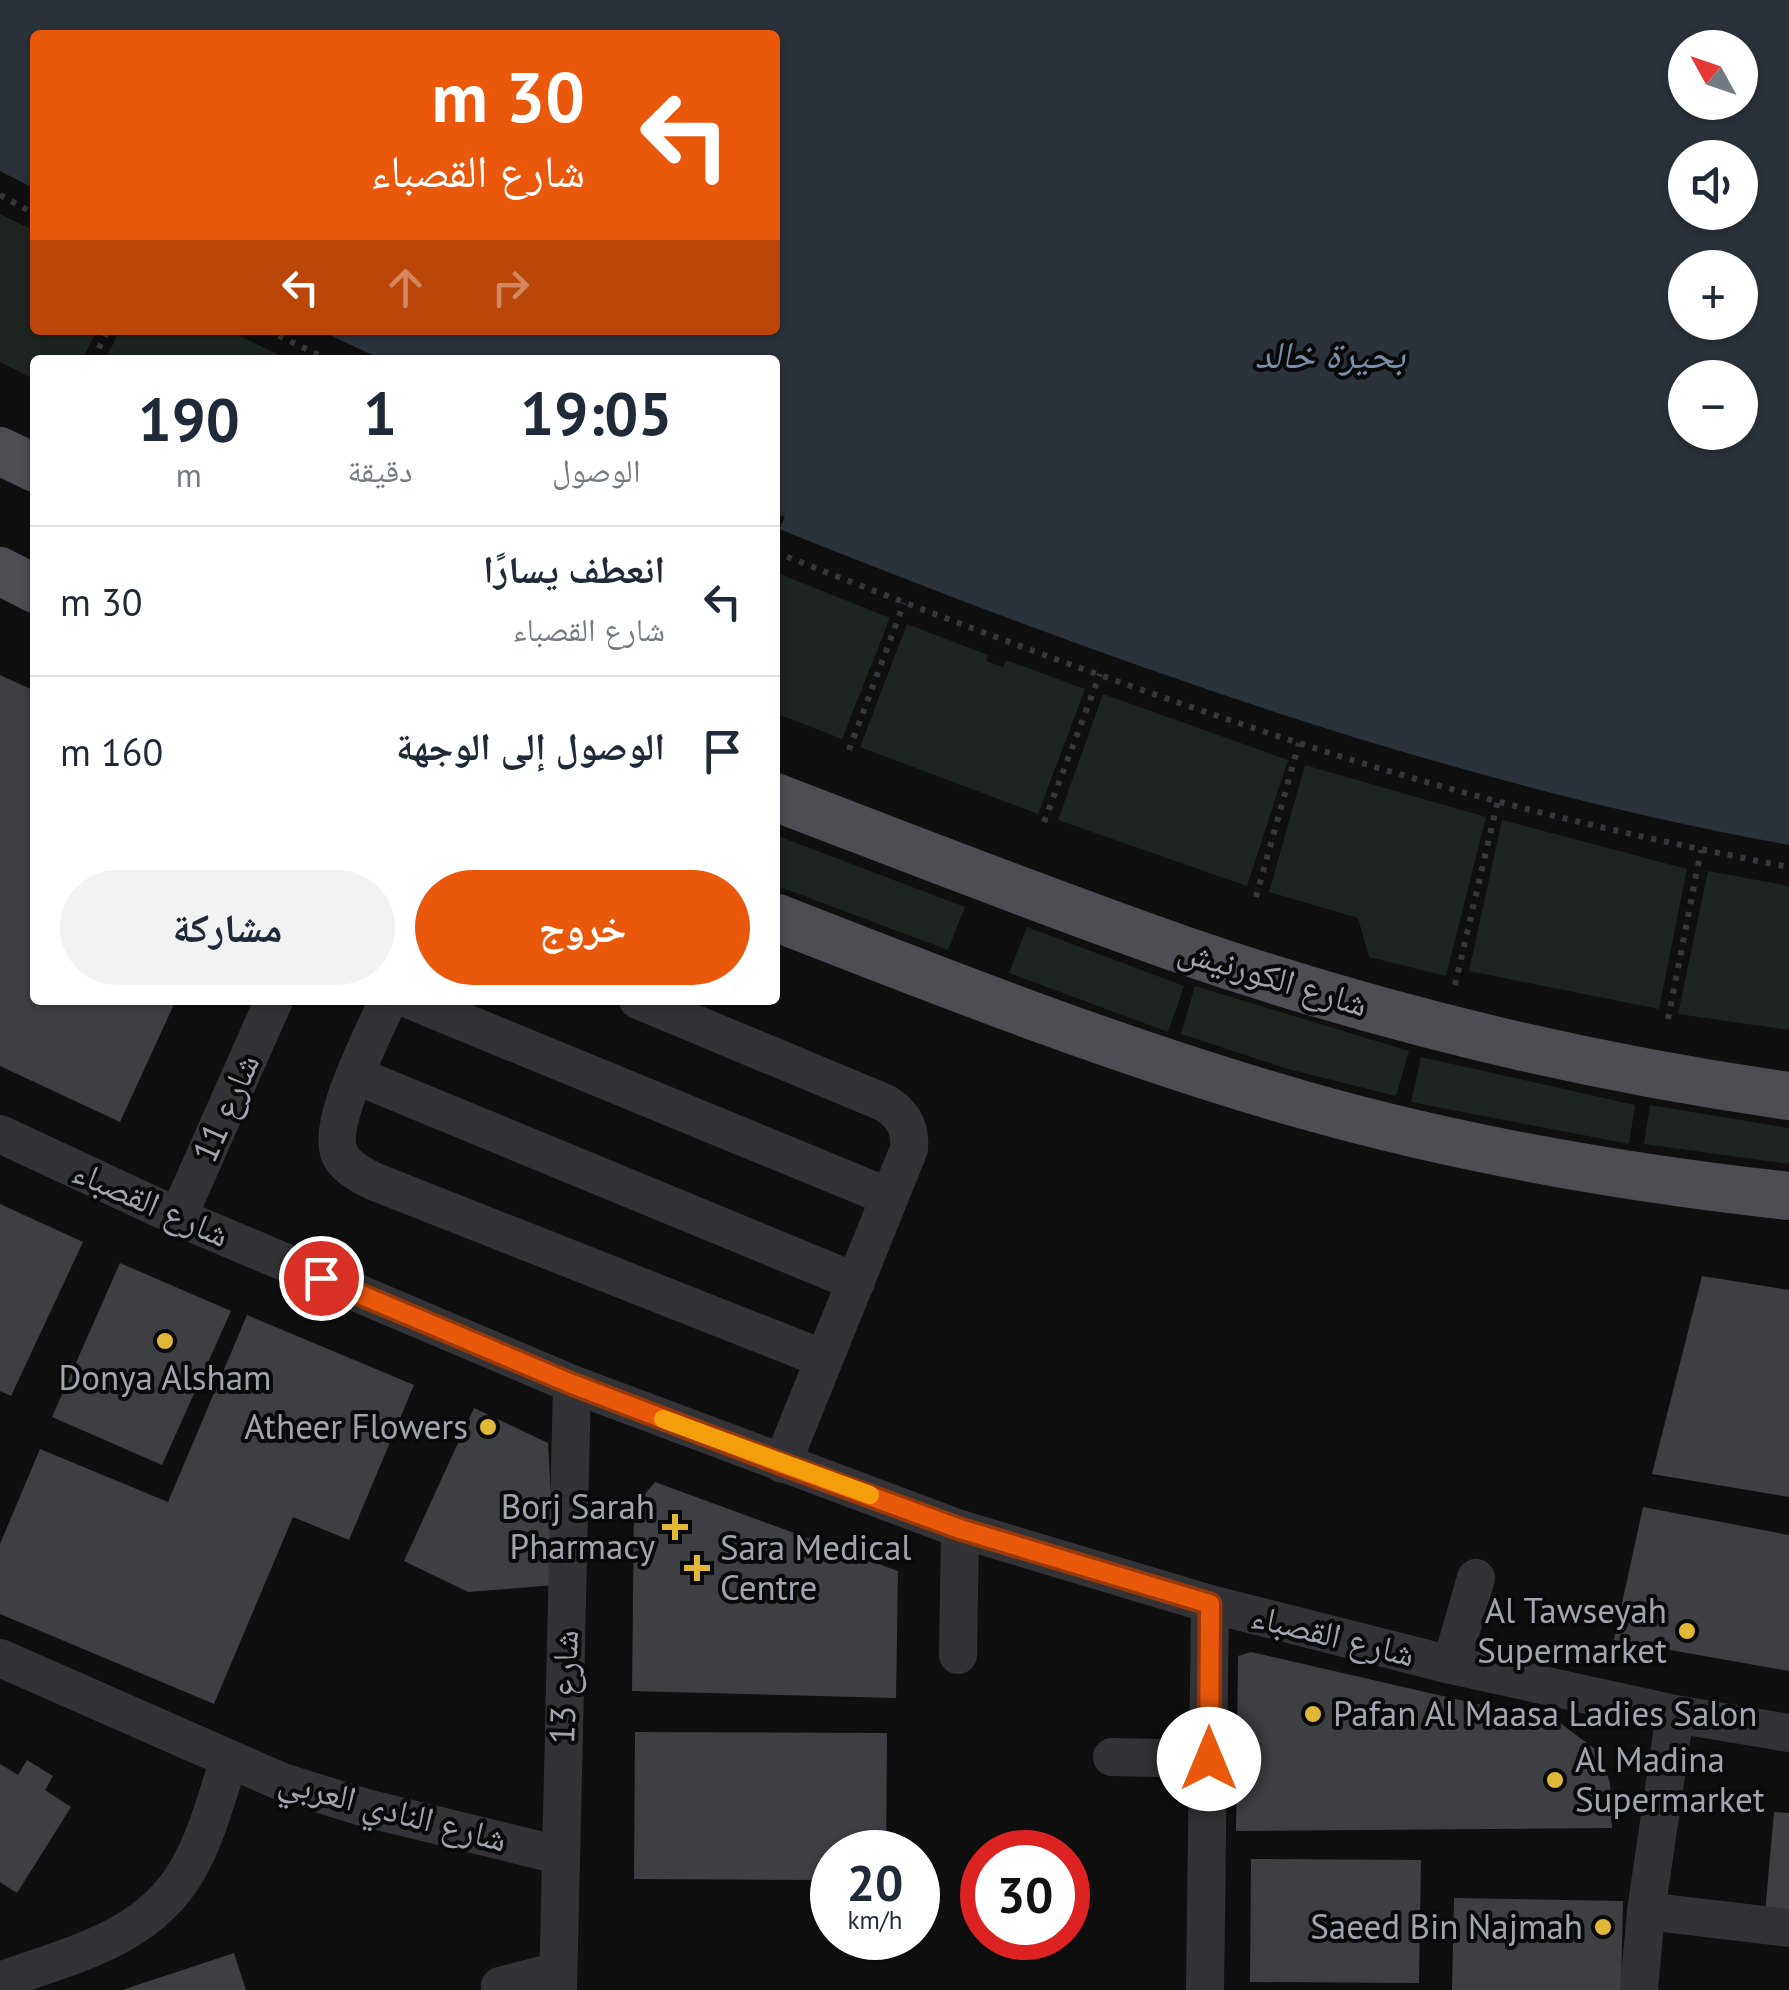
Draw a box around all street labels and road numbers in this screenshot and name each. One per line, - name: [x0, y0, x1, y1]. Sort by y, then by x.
- street label: شارع الكورنيش: [1173, 925, 1373, 1027]
- street label: شارع 11: [181, 1046, 269, 1169]
- street label: شارع القصباء: [66, 1147, 237, 1257]
- street label: شارع القصباء: [1247, 1592, 1420, 1677]
- street label: شارع 13: [538, 1629, 588, 1745]
- street label: شارع النادي العربي: [273, 1757, 512, 1867]

